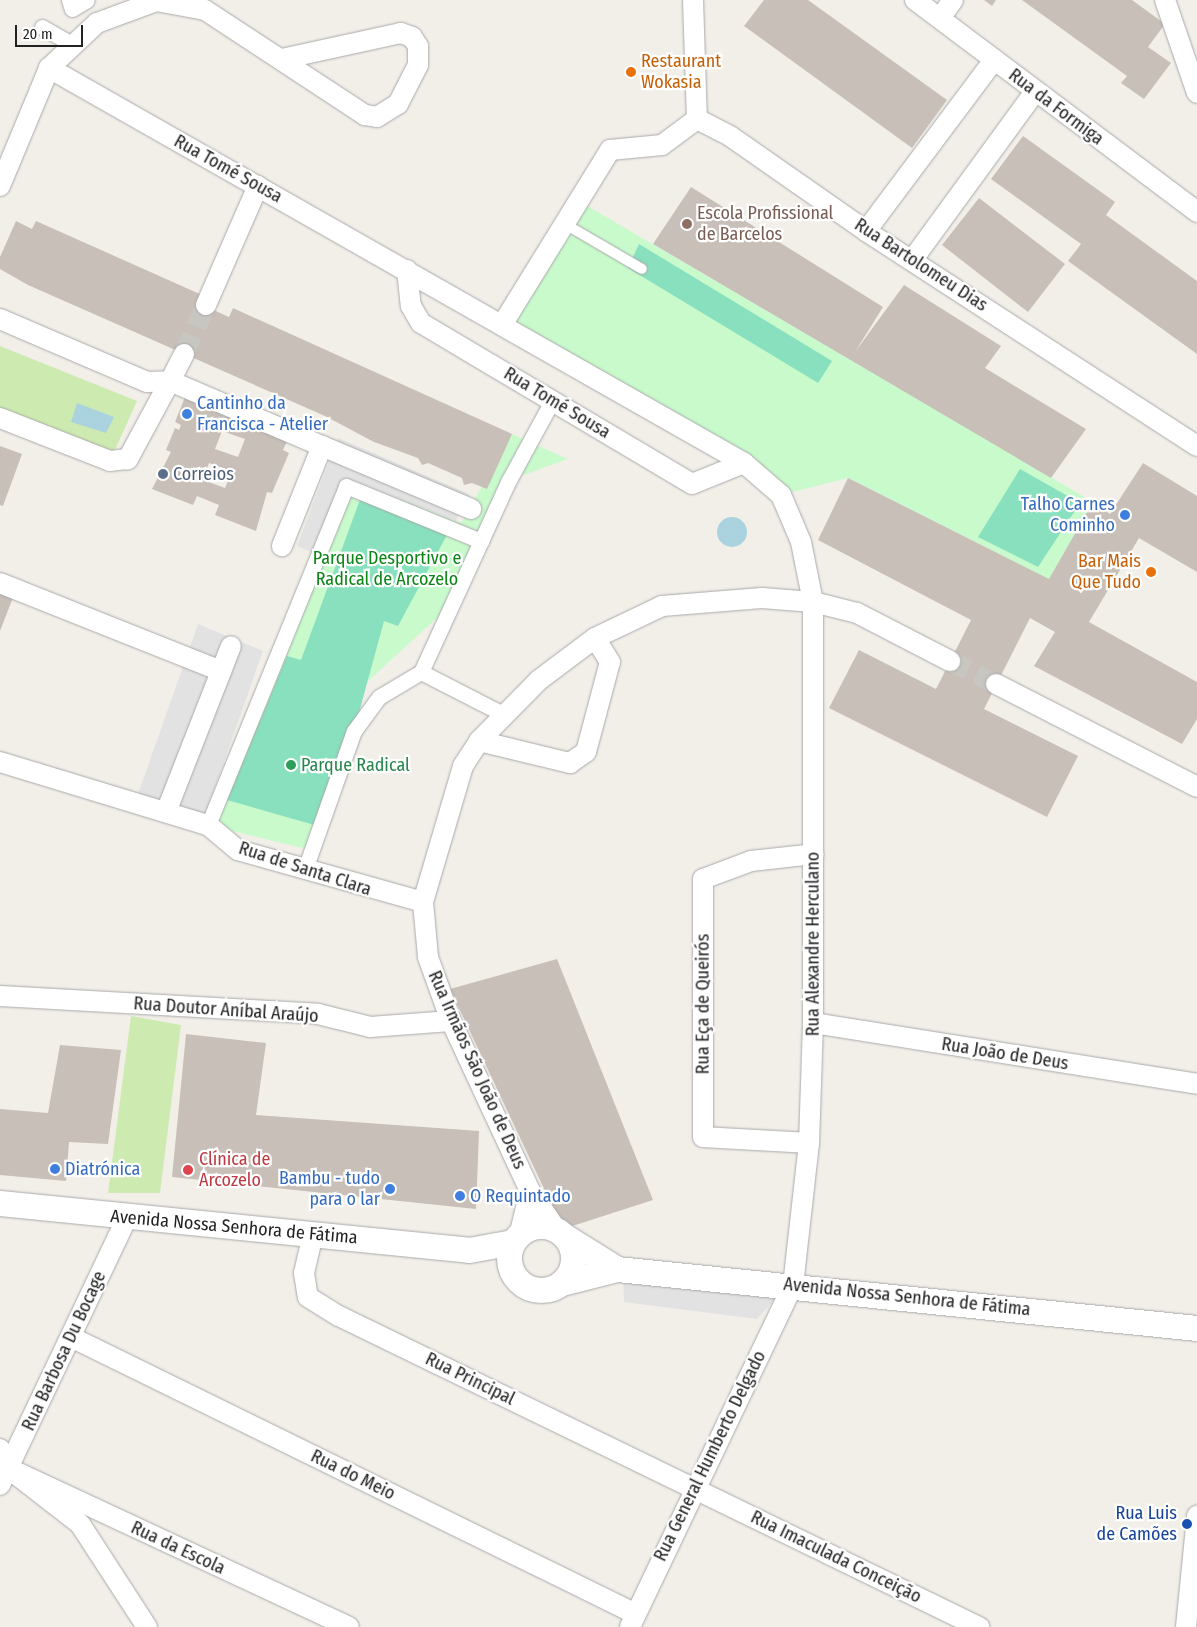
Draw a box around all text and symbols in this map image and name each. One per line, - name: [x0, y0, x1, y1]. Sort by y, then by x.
- scale bar: [18, 15, 85, 47]
- text: 20 m: [23, 25, 53, 43]
- place label: Restaurant Wokasia: [641, 51, 721, 94]
- street label: Rua da Formiga: [1004, 64, 1108, 150]
- marker: Restaurant Wokasia: [625, 66, 637, 78]
- street label: Rua Tomé Sousa: [170, 130, 286, 208]
- place label: Escola Profissional de Barcelos: [697, 203, 833, 245]
- street label: Rua Bartolomeu Dias: [850, 214, 992, 316]
- marker: Escola Profissional de Barcelos: [681, 218, 693, 230]
- street label: Rua Tomé Sousa: [500, 363, 614, 443]
- place label: Cantinho da Francisca - Atelier: [197, 393, 328, 436]
- marker: Cantinho da Francisca - Atelier: [181, 408, 193, 420]
- place label: Correios: [173, 463, 234, 485]
- marker: Correios: [157, 468, 169, 480]
- place label: Talho Carnes Cominho: [1021, 494, 1115, 536]
- marker: Talho Carnes Cominho: [1119, 509, 1131, 521]
- park label: Parque Desportivo e Radical de Arcozelo: [313, 548, 461, 590]
- place label: Bar Mais Que Tudo: [1071, 551, 1141, 594]
- marker: Bar Mais Que Tudo: [1145, 566, 1157, 578]
- place label: Parque Radical: [301, 754, 410, 776]
- marker: Parque Radical: [285, 759, 297, 771]
- street label: Rua de Santa Clara: [236, 837, 374, 901]
- street label: Rua Alexandre Herculano: [802, 852, 824, 1036]
- street label: Rua Eça de Queirós: [692, 934, 714, 1074]
- street label: Rua Irmãos São João de Deus: [423, 968, 531, 1172]
- street label: Rua Doutor Aníbal Araújo: [133, 993, 319, 1027]
- street label: Rua João de Deus: [940, 1033, 1070, 1075]
- place label: Clínica de Arcozelo: [199, 1149, 270, 1192]
- place label: Diatrónica: [65, 1158, 140, 1180]
- marker: Diatrónica: [49, 1163, 61, 1175]
- marker: Clínica de Arcozelo: [181, 1163, 195, 1177]
- place label: Bambu - tudo para o lar: [279, 1168, 380, 1210]
- marker: Bambu - tudo para o lar: [384, 1183, 396, 1195]
- place label: O Requintado: [470, 1185, 571, 1207]
- marker: O Requintado: [454, 1190, 466, 1202]
- street label: Avenida Nossa Senhora de Fátima: [110, 1205, 358, 1249]
- street label: Rua Barbosa Du Bocage: [18, 1268, 110, 1434]
- street label: Avenida Nossa Senhora de Fátima: [783, 1273, 1031, 1321]
- street label: Rua General Humberto Delgado: [650, 1347, 770, 1565]
- street label: Rua Principal: [422, 1348, 518, 1410]
- street label: Rua do Meio: [307, 1445, 399, 1505]
- place label: Rua Luis de Camões: [1097, 1503, 1177, 1546]
- street label: Rua Imaculada Conceição: [747, 1506, 925, 1608]
- street label: Rua da Escola: [128, 1517, 228, 1579]
- marker: Rua Luis de Camões: [1181, 1518, 1193, 1530]

